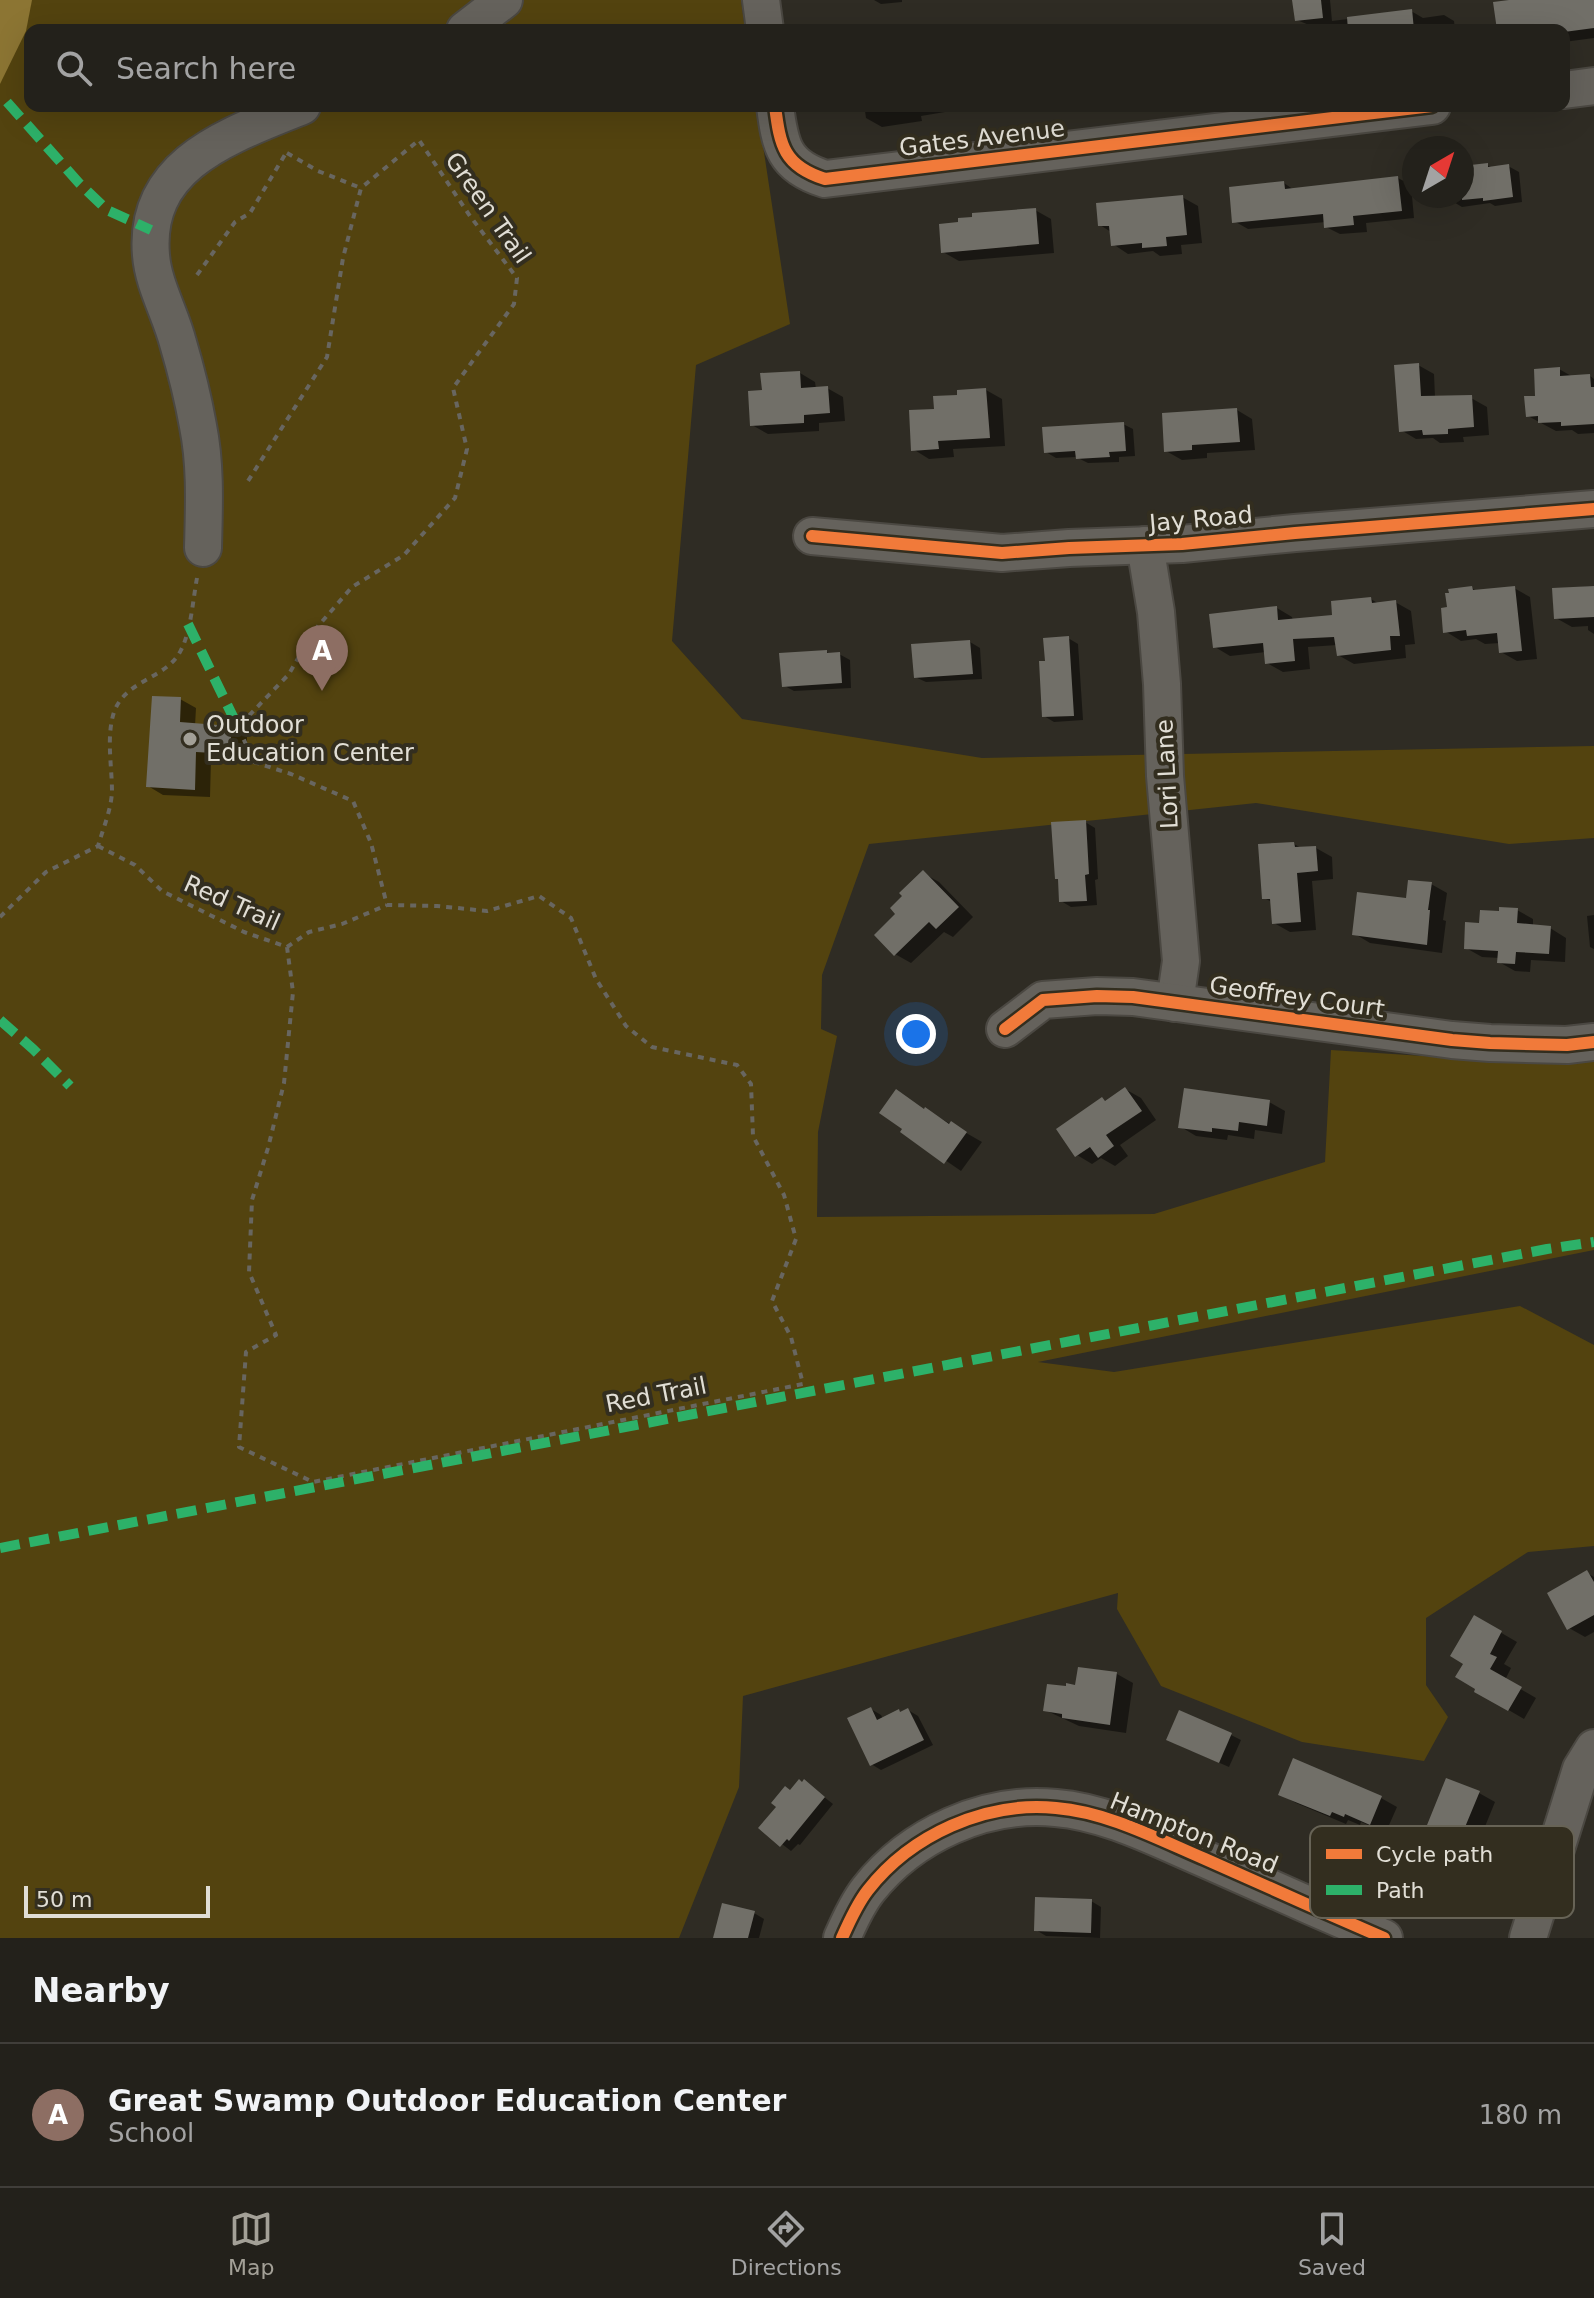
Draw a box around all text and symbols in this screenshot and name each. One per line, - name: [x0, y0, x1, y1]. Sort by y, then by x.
- search box: [24, 24, 1570, 112]
- icon: search: [52, 46, 96, 90]
- text: Search here: [116, 51, 296, 86]
- street label: Gates Avenue: [898, 114, 1066, 162]
- north arrow: [1402, 136, 1474, 208]
- street label: Green Trail: [439, 147, 537, 269]
- street label: Jay Road: [1146, 501, 1254, 538]
- pin: A: [296, 625, 348, 691]
- place label: Outdoor Education Center: [206, 711, 414, 767]
- street label: Lori Lane: [1150, 718, 1184, 830]
- marker: Outdoor Education Center: [181, 730, 199, 748]
- street label: Red Trail: [180, 869, 284, 937]
- street label: Geoffrey Court: [1208, 971, 1386, 1023]
- your location: [896, 1014, 936, 1054]
- street label: Red Trail: [603, 1371, 709, 1419]
- street label: Hampton Road: [1106, 1787, 1282, 1879]
- legend: [1310, 1826, 1574, 1918]
- text: Cycle path: [1376, 1842, 1493, 1867]
- text: Path: [1376, 1878, 1424, 1903]
- scale bar: [24, 1882, 210, 1918]
- text: 50 m: [36, 1887, 92, 1912]
- text: Nearby: [32, 1970, 170, 2010]
- text: Great Swamp Outdoor Education Center: [108, 2083, 786, 2118]
- text: A: [48, 2100, 68, 2130]
- text: 180 m: [1479, 2100, 1562, 2130]
- text: School: [108, 2118, 194, 2148]
- tab: Map: [228, 2207, 275, 2280]
- tab: Directions: [731, 2207, 842, 2280]
- tab: Saved: [1298, 2207, 1366, 2280]

